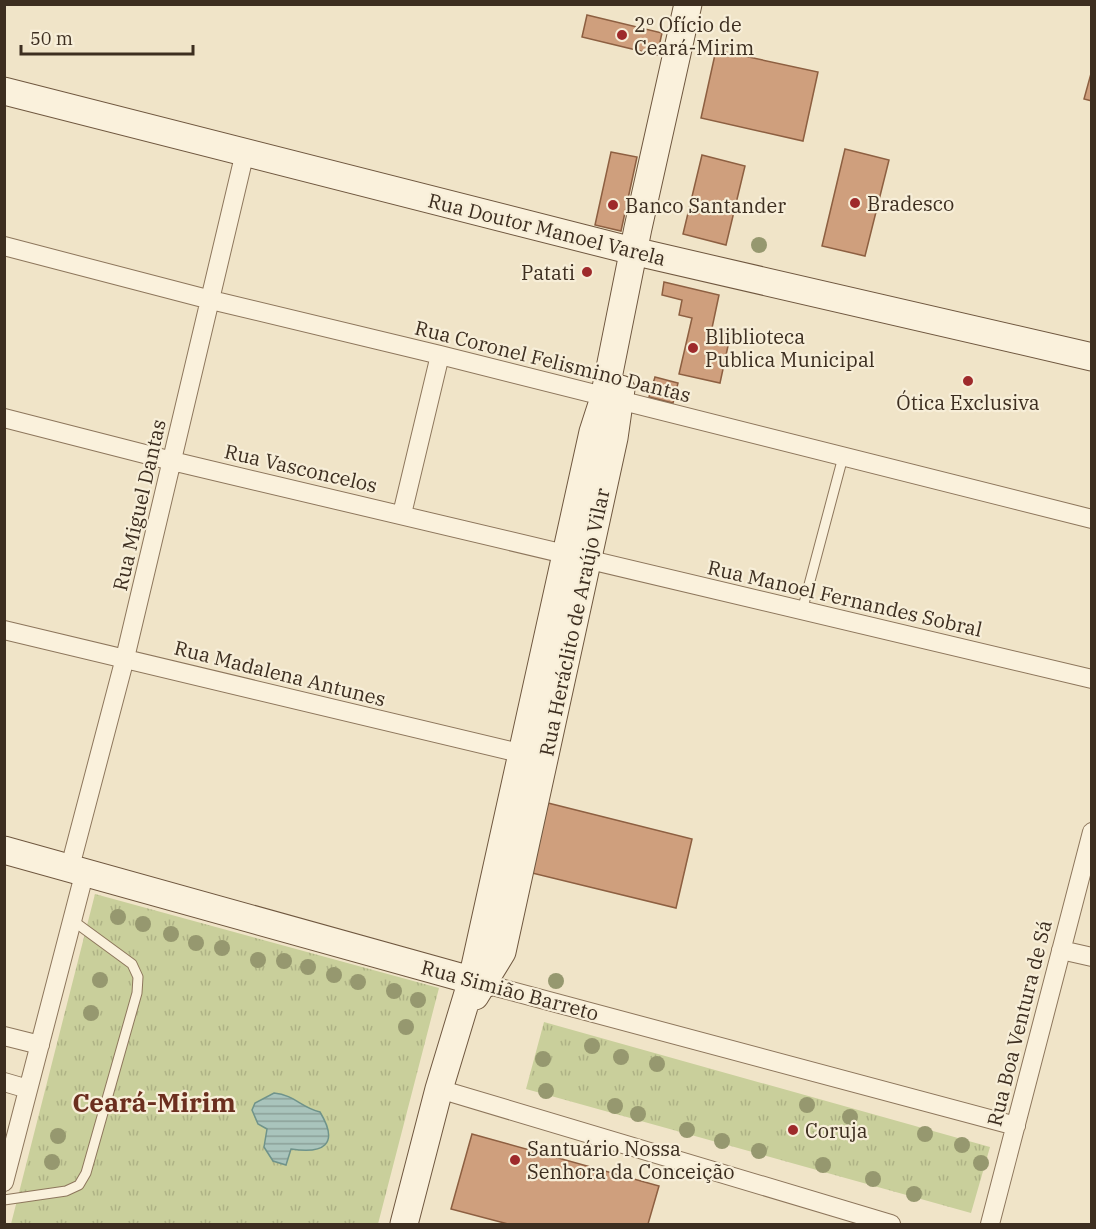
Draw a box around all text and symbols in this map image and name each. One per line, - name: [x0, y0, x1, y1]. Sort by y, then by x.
- place label: 2º Ofício de Ceará-Mirim: [634, 11, 754, 61]
- scale bar: [21, 18, 194, 56]
- text: 50 m: [30, 27, 73, 50]
- marker: 2º Ofício de Ceará-Mirim: [615, 28, 629, 42]
- street label: Rua Doutor Manoel Varela: [425, 186, 669, 272]
- place label: Bradesco: [867, 190, 954, 217]
- place label: Banco Santander: [625, 192, 786, 219]
- marker: Bradesco: [848, 196, 862, 210]
- marker: Banco Santander: [606, 198, 620, 212]
- place label: Patati: [521, 259, 575, 286]
- marker: Patati: [580, 265, 594, 279]
- street label: Rua Coronel Felismino Dantas: [412, 314, 694, 408]
- place label: Bliblioteca Publica Municipal: [705, 323, 875, 373]
- marker: Bliblioteca Publica Municipal: [686, 341, 700, 355]
- marker: Ótica Exclusiva: [961, 374, 975, 388]
- place label: Ótica Exclusiva: [896, 389, 1040, 416]
- street label: Rua Miguel Dantas: [106, 417, 172, 593]
- street label: Rua Vasconcelos: [222, 437, 380, 499]
- street label: Rua Heráclito de Araújo Vilar: [532, 485, 616, 759]
- street label: Rua Manoel Fernandes Sobral: [705, 553, 985, 643]
- street label: Rua Madalena Antunes: [171, 634, 389, 712]
- street label: Rua Boa Ventura de Sá: [980, 917, 1058, 1129]
- street label: Rua Simião Barreto: [418, 953, 602, 1027]
- district label: Ceará-Mirim: [72, 1085, 236, 1119]
- place label: Coruja: [805, 1117, 868, 1144]
- marker: Coruja: [786, 1123, 800, 1137]
- place label: Santuário Nossa Senhora da Conceição: [527, 1135, 735, 1185]
- marker: Santuário Nossa Senhora da Conceição: [508, 1153, 522, 1167]

